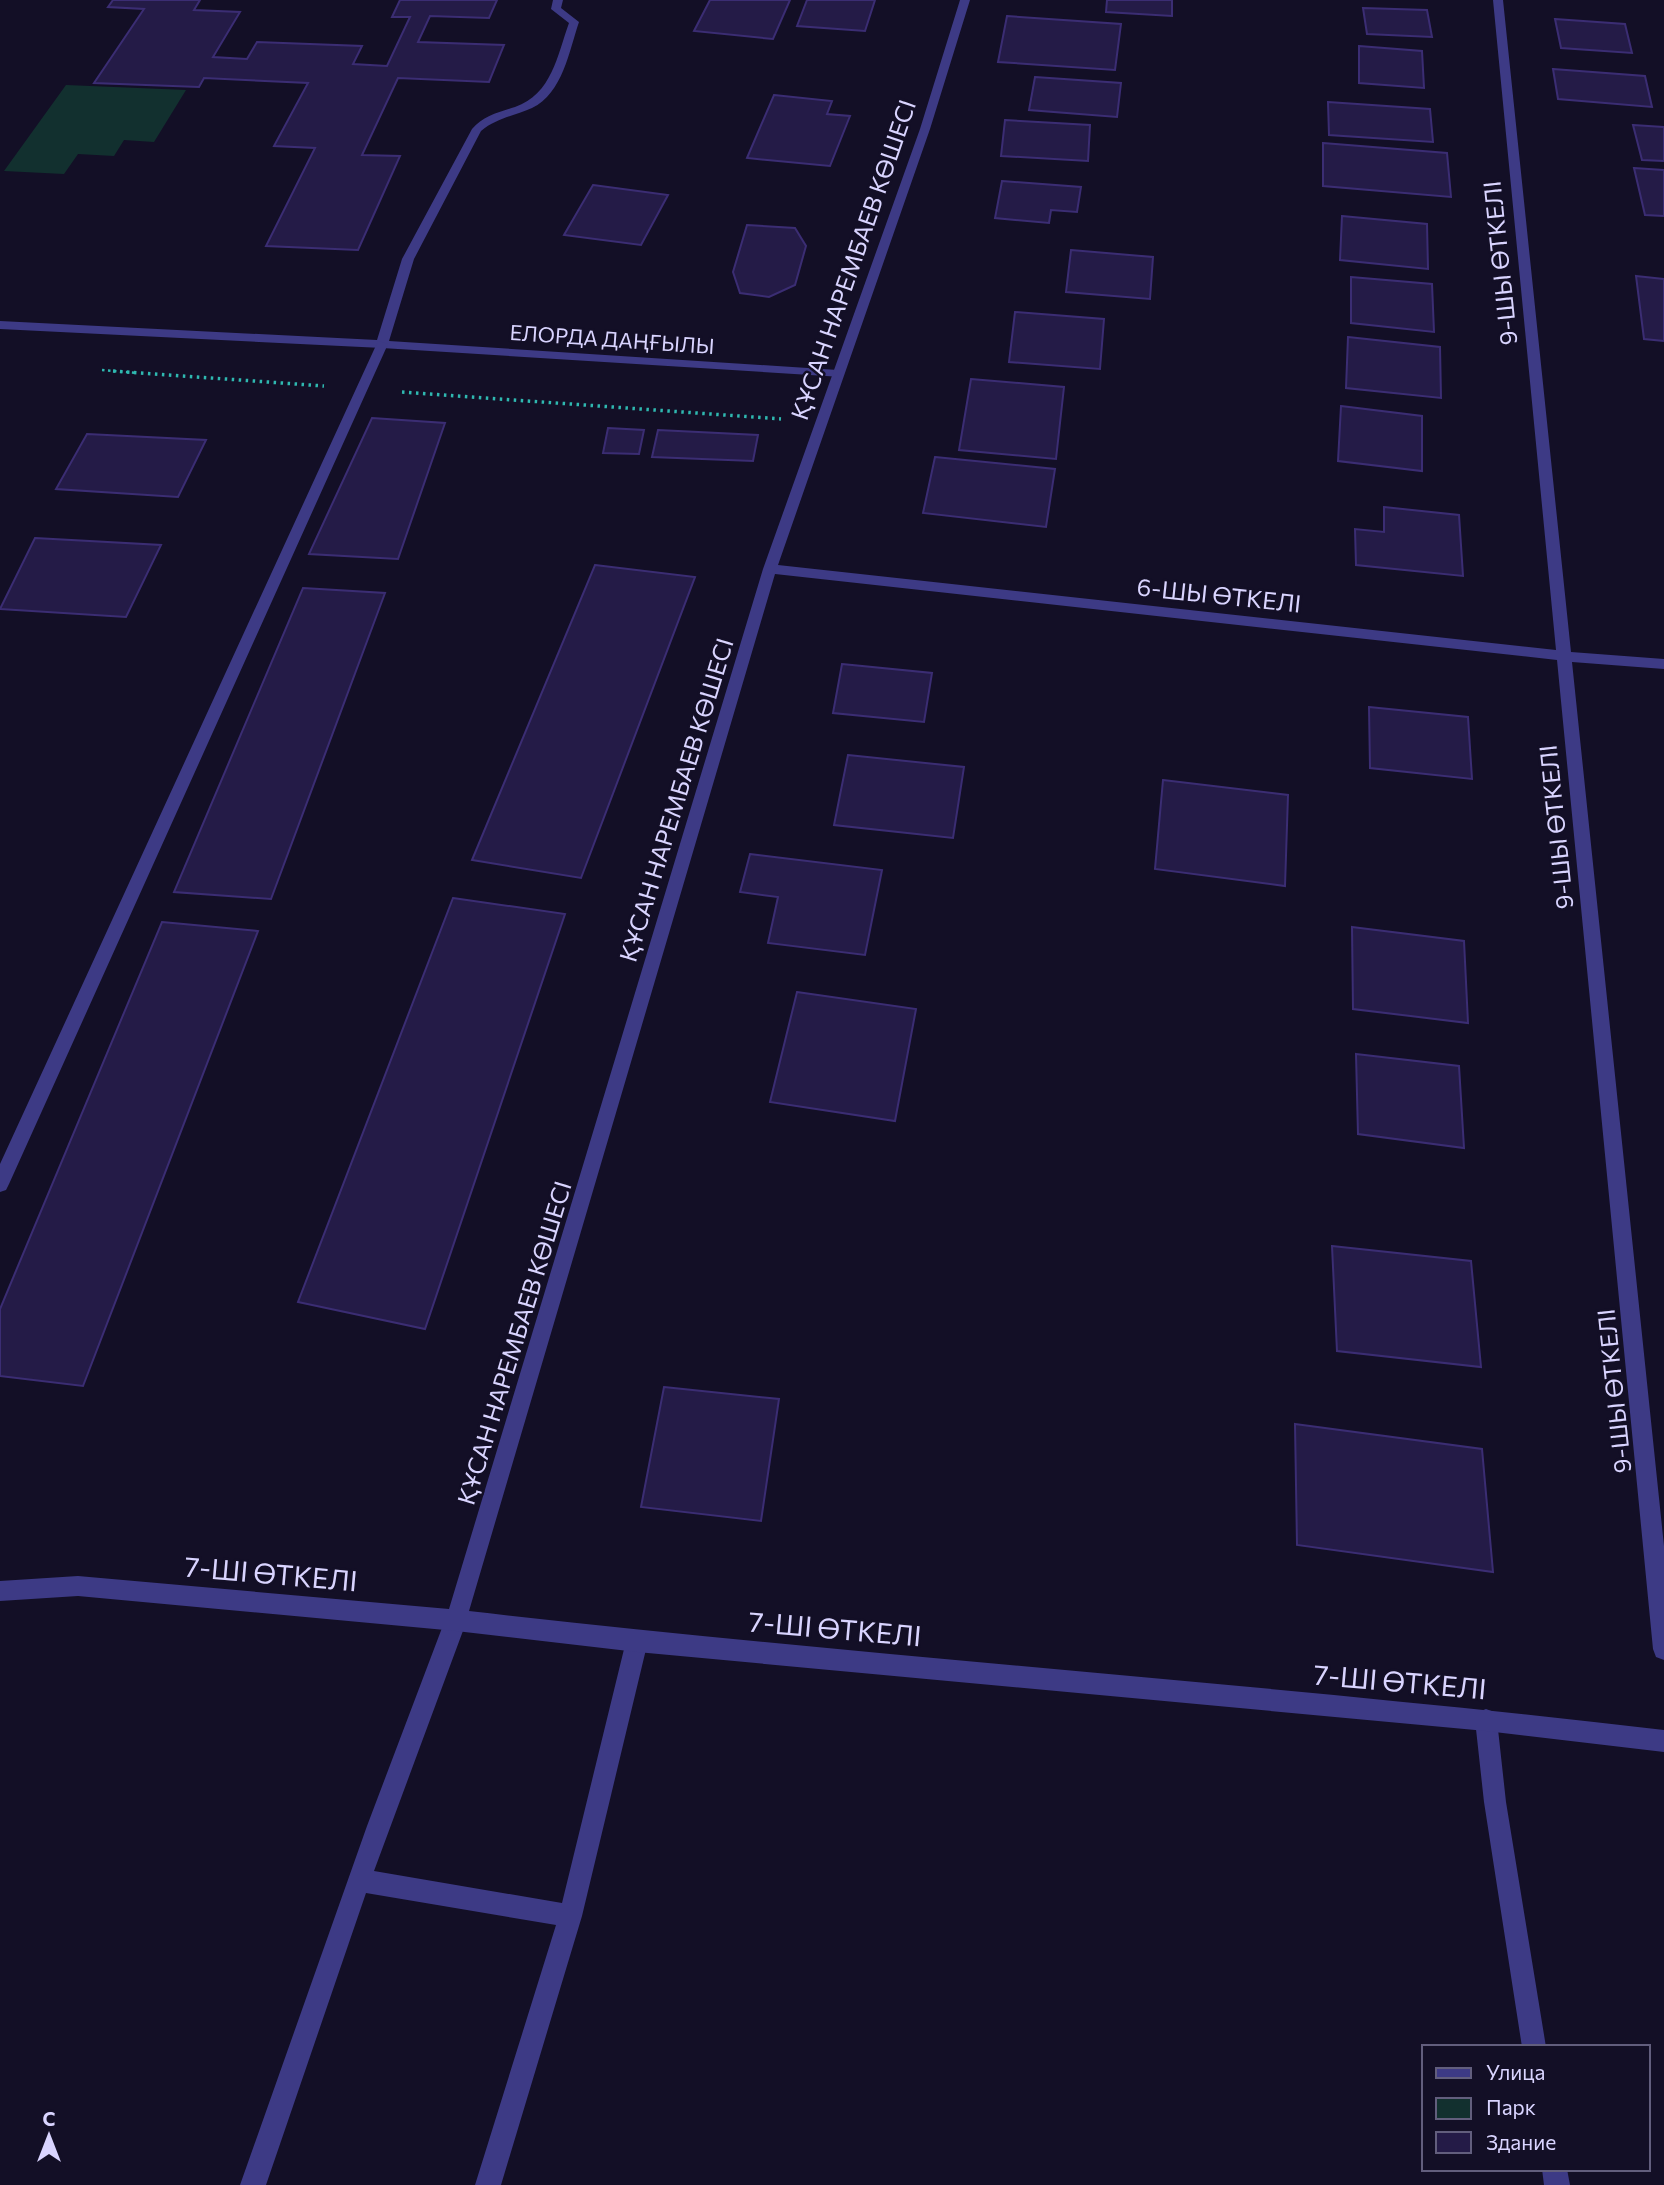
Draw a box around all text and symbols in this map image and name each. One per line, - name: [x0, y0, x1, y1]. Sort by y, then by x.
- street label: ҚҰСАН НАРЕМБАЕВ КӨШЕСІ: [784, 96, 921, 423]
- street label: 9-ШЫ ӨТКЕЛІ: [1476, 180, 1523, 347]
- street label: ЕЛОРДА ДАҢҒЫЛЫ: [509, 319, 715, 358]
- street label: 6-ШЫ ӨТКЕЛІ: [1136, 571, 1303, 618]
- street label: ҚҰСАН НАРЕМБАЕВ КӨШЕСІ: [612, 634, 739, 965]
- street label: 9-ШЫ ӨТКЕЛІ: [1532, 744, 1579, 911]
- street label: ҚҰСАН НАРЕМБАЕВ КӨШЕСІ: [450, 1177, 577, 1508]
- street label: 9-ШЫ ӨТКЕЛІ: [1590, 1308, 1637, 1475]
- street label: 7-ШІ ӨТКЕЛІ: [183, 1549, 359, 1597]
- street label: 7-ШІ ӨТКЕЛІ: [747, 1604, 923, 1652]
- street label: 7-ШІ ӨТКЕЛІ: [1312, 1657, 1488, 1705]
- legend: [1422, 2045, 1650, 2171]
- text: Улица: [1486, 2059, 1545, 2084]
- text: Парк: [1486, 2094, 1536, 2119]
- north arrow: [14, 2101, 84, 2171]
- text: С: [43, 2107, 56, 2130]
- text: Здание: [1486, 2129, 1556, 2154]

